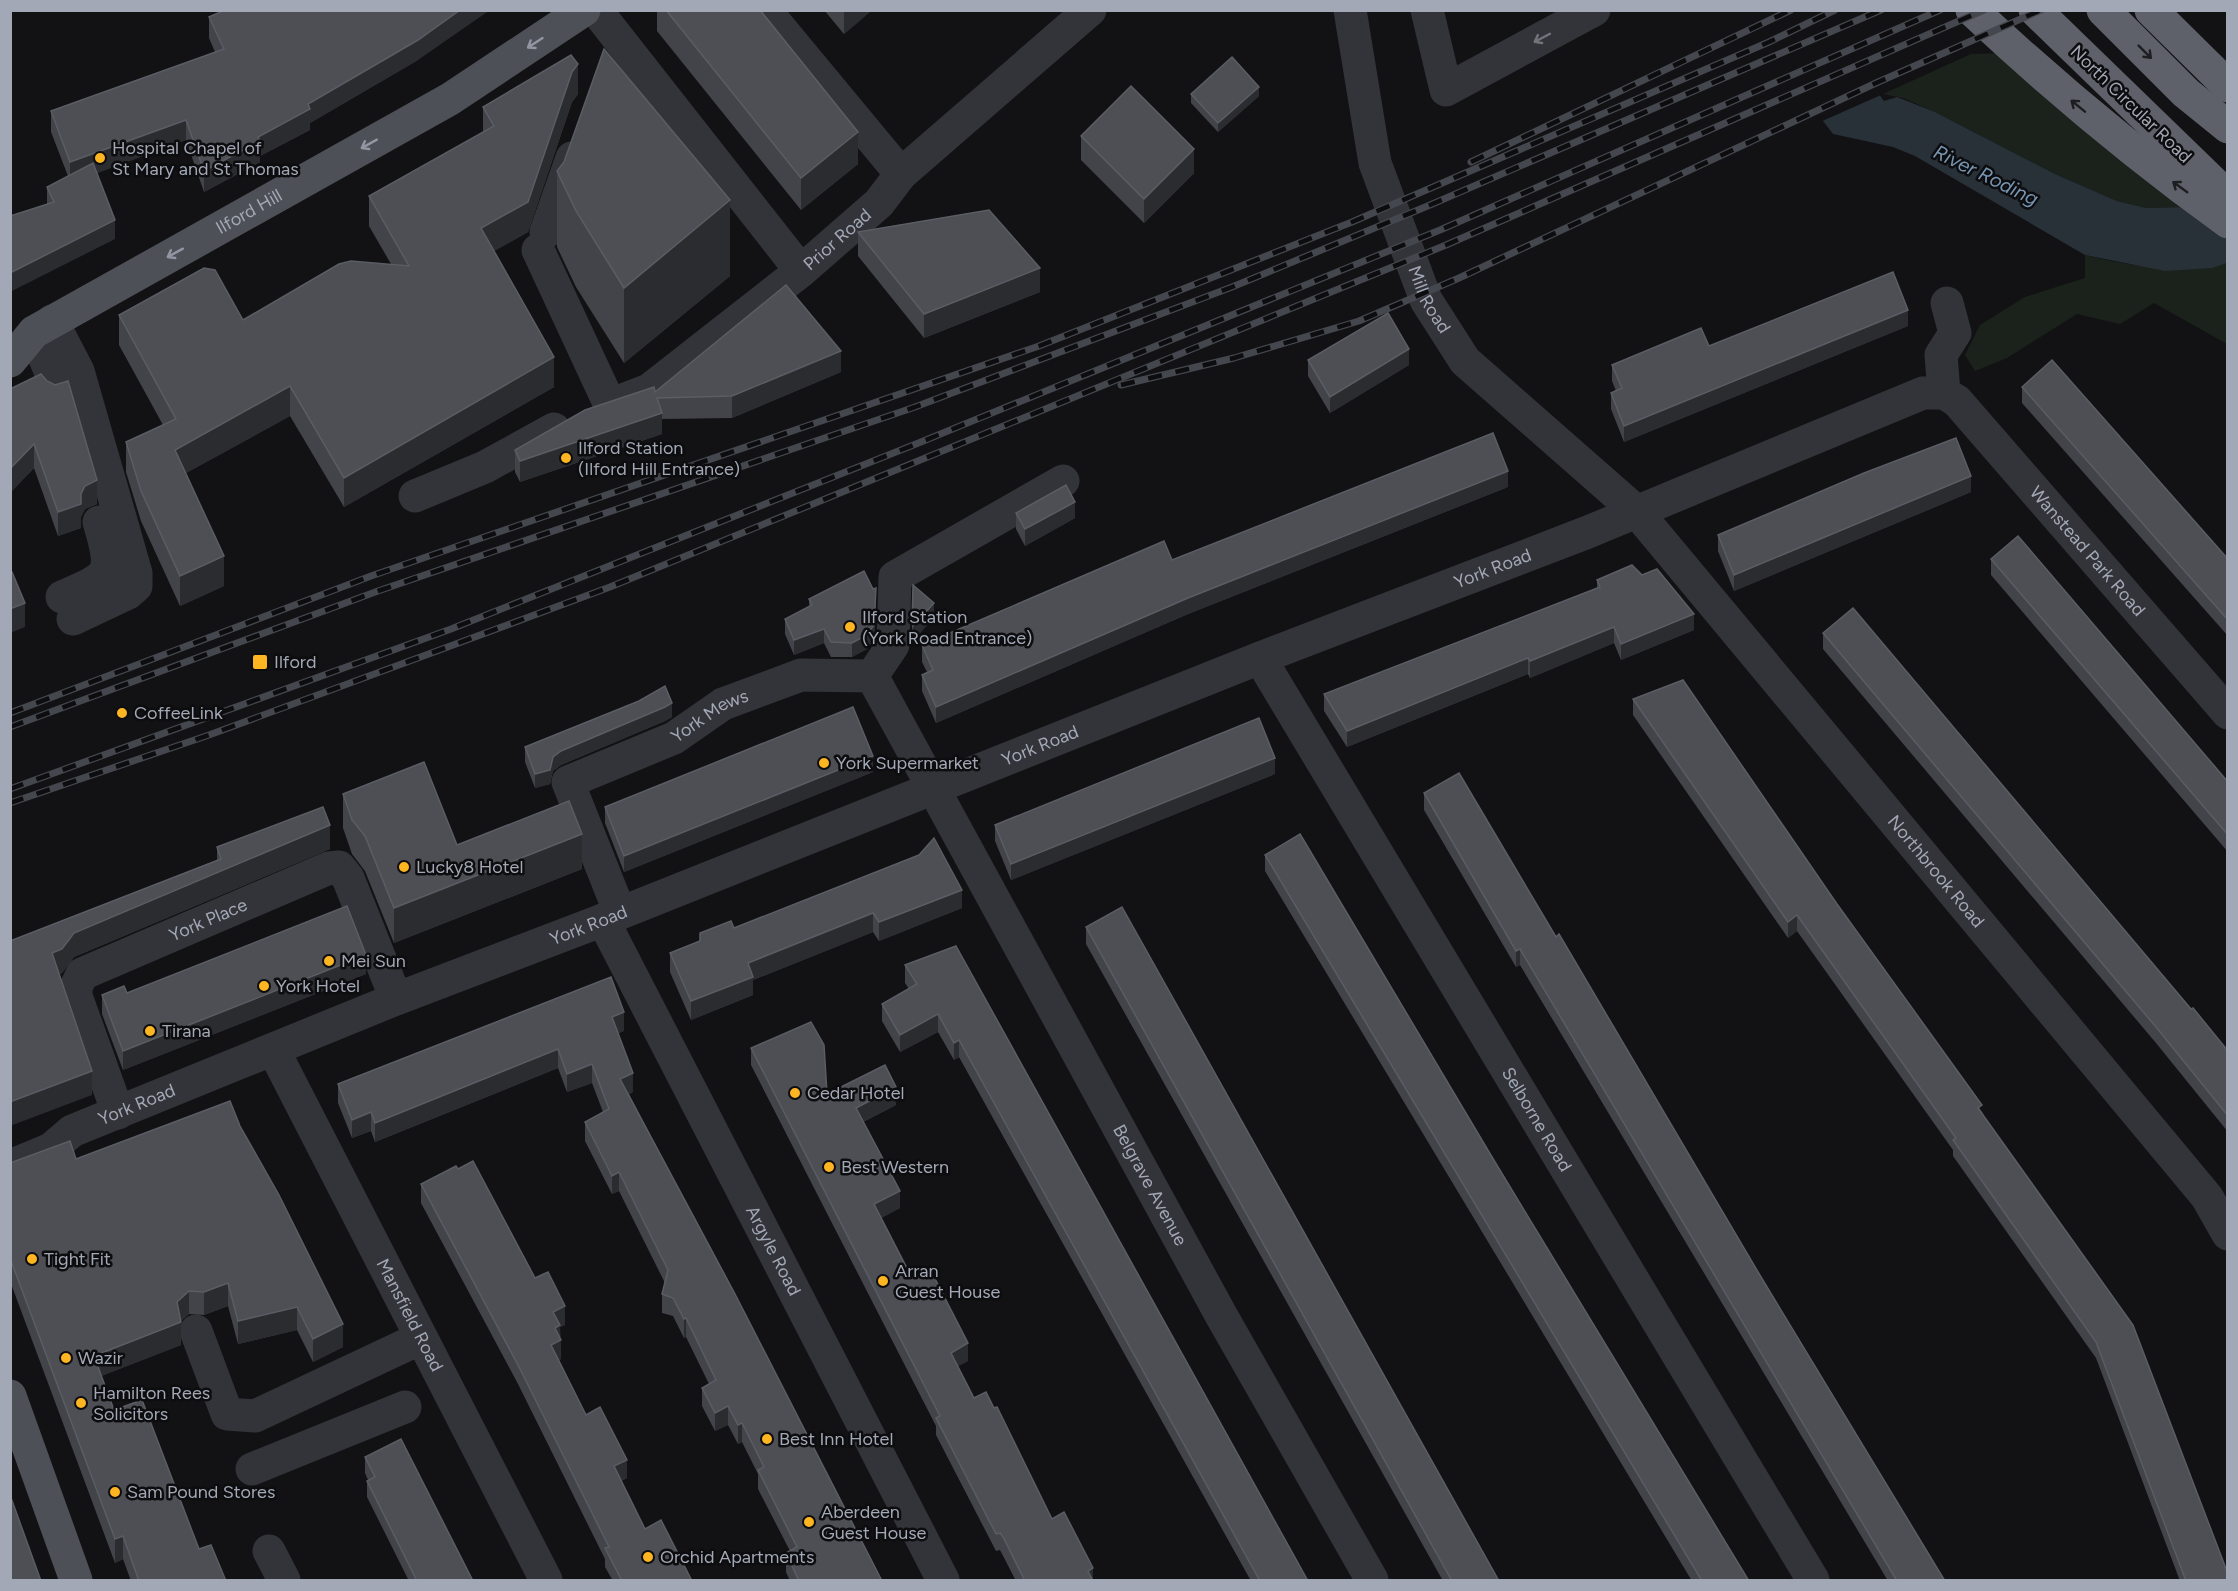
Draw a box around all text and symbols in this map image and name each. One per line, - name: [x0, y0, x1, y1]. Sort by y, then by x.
- one-way arrow: [1534, 33, 1552, 44]
- one-way arrow: [527, 36, 544, 49]
- street label: North Circular Road: [2066, 41, 2196, 167]
- one-way arrow: [2137, 44, 2152, 59]
- one-way arrow: [2070, 99, 2086, 112]
- place label: Hospital Chapel of St Mary and St Thomas: [112, 137, 299, 180]
- one-way arrow: [361, 138, 378, 150]
- water label: River Roding: [1930, 139, 2043, 211]
- marker: Hospital Chapel of St Mary and St Thomas: [93, 151, 107, 165]
- one-way arrow: [2173, 181, 2189, 193]
- street label: Ilford Hill: [212, 184, 286, 239]
- street label: Prior Road: [799, 204, 876, 275]
- one-way arrow: [167, 248, 185, 259]
- street label: Mill Road: [1403, 263, 1455, 337]
- place label: Ilford Station (Ilford Hill Entrance): [578, 437, 740, 480]
- marker: Ilford Station (Ilford Hill Entrance): [559, 451, 573, 465]
- street label: Wanstead Park Road: [2025, 482, 2150, 621]
- street label: York Road: [1451, 544, 1534, 593]
- place label: Ilford Station (York Road Entrance): [862, 606, 1032, 649]
- marker: Ilford Station (York Road Entrance): [843, 620, 857, 634]
- place label: Ilford: [274, 651, 317, 673]
- marker: Ilford: [251, 653, 269, 671]
- street label: York Mews: [667, 685, 751, 748]
- place label: CoffeeLink: [134, 702, 223, 724]
- marker: CoffeeLink: [115, 706, 129, 720]
- street label: York Road: [998, 720, 1082, 771]
- place label: York Supermarket: [836, 752, 979, 774]
- marker: York Supermarket: [817, 756, 831, 770]
- street label: Northbrook Road: [1883, 811, 1989, 932]
- place label: Lucky8 Hotel: [416, 856, 523, 878]
- marker: Lucky8 Hotel: [397, 860, 411, 874]
- street label: York Place: [166, 893, 251, 946]
- street label: York Road: [547, 901, 630, 950]
- place label: Mei Sun: [341, 950, 406, 972]
- marker: Mei Sun: [322, 954, 336, 968]
- place label: York Hotel: [276, 975, 360, 997]
- marker: York Hotel: [257, 979, 271, 993]
- place label: Tirana: [162, 1020, 211, 1042]
- marker: Tirana: [143, 1024, 157, 1038]
- street label: Selborne Road: [1497, 1063, 1576, 1176]
- street label: York Road: [95, 1079, 178, 1130]
- place label: Cedar Hotel: [807, 1082, 905, 1104]
- marker: Cedar Hotel: [788, 1086, 802, 1100]
- street label: Belgrave Avenue: [1108, 1121, 1192, 1250]
- place label: Best Western: [841, 1156, 949, 1178]
- marker: Best Western: [822, 1160, 836, 1174]
- street label: Argyle Road: [741, 1202, 806, 1299]
- place label: Tight Fit: [44, 1248, 111, 1270]
- marker: Tight Fit: [25, 1252, 39, 1266]
- street label: Mansfield Road: [372, 1255, 448, 1375]
- place label: Arran Guest House: [895, 1260, 1001, 1303]
- marker: Arran Guest House: [876, 1274, 890, 1288]
- place label: Wazir: [78, 1347, 123, 1369]
- marker: Wazir: [59, 1351, 73, 1365]
- place label: Hamilton Rees Solicitors: [93, 1382, 210, 1425]
- marker: Hamilton Rees Solicitors: [74, 1396, 88, 1410]
- place label: Best Inn Hotel: [779, 1428, 893, 1450]
- marker: Best Inn Hotel: [760, 1432, 774, 1446]
- place label: Sam Pound Stores: [127, 1481, 275, 1503]
- marker: Sam Pound Stores: [108, 1485, 122, 1499]
- place label: Aberdeen Guest House: [821, 1501, 927, 1544]
- marker: Aberdeen Guest House: [802, 1515, 816, 1529]
- place label: Orchid Apartments: [660, 1546, 814, 1568]
- marker: Orchid Apartments: [641, 1550, 655, 1564]

